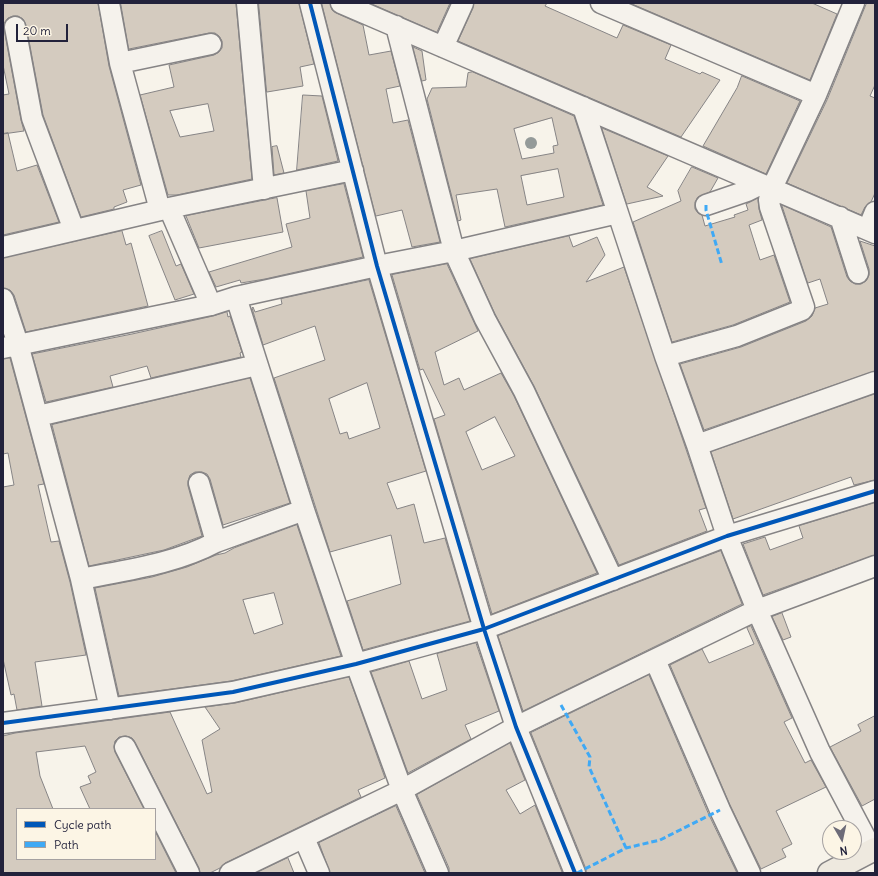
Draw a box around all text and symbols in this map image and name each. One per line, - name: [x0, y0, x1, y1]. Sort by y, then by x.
- scale bar: [18, 16, 70, 42]
- text: 20 m: [23, 23, 51, 38]
- legend: [16, 808, 156, 860]
- text: Cycle path: [54, 817, 111, 832]
- north arrow: [822, 820, 862, 860]
- text: Path: [54, 837, 79, 852]
- text: N: [839, 843, 849, 858]

